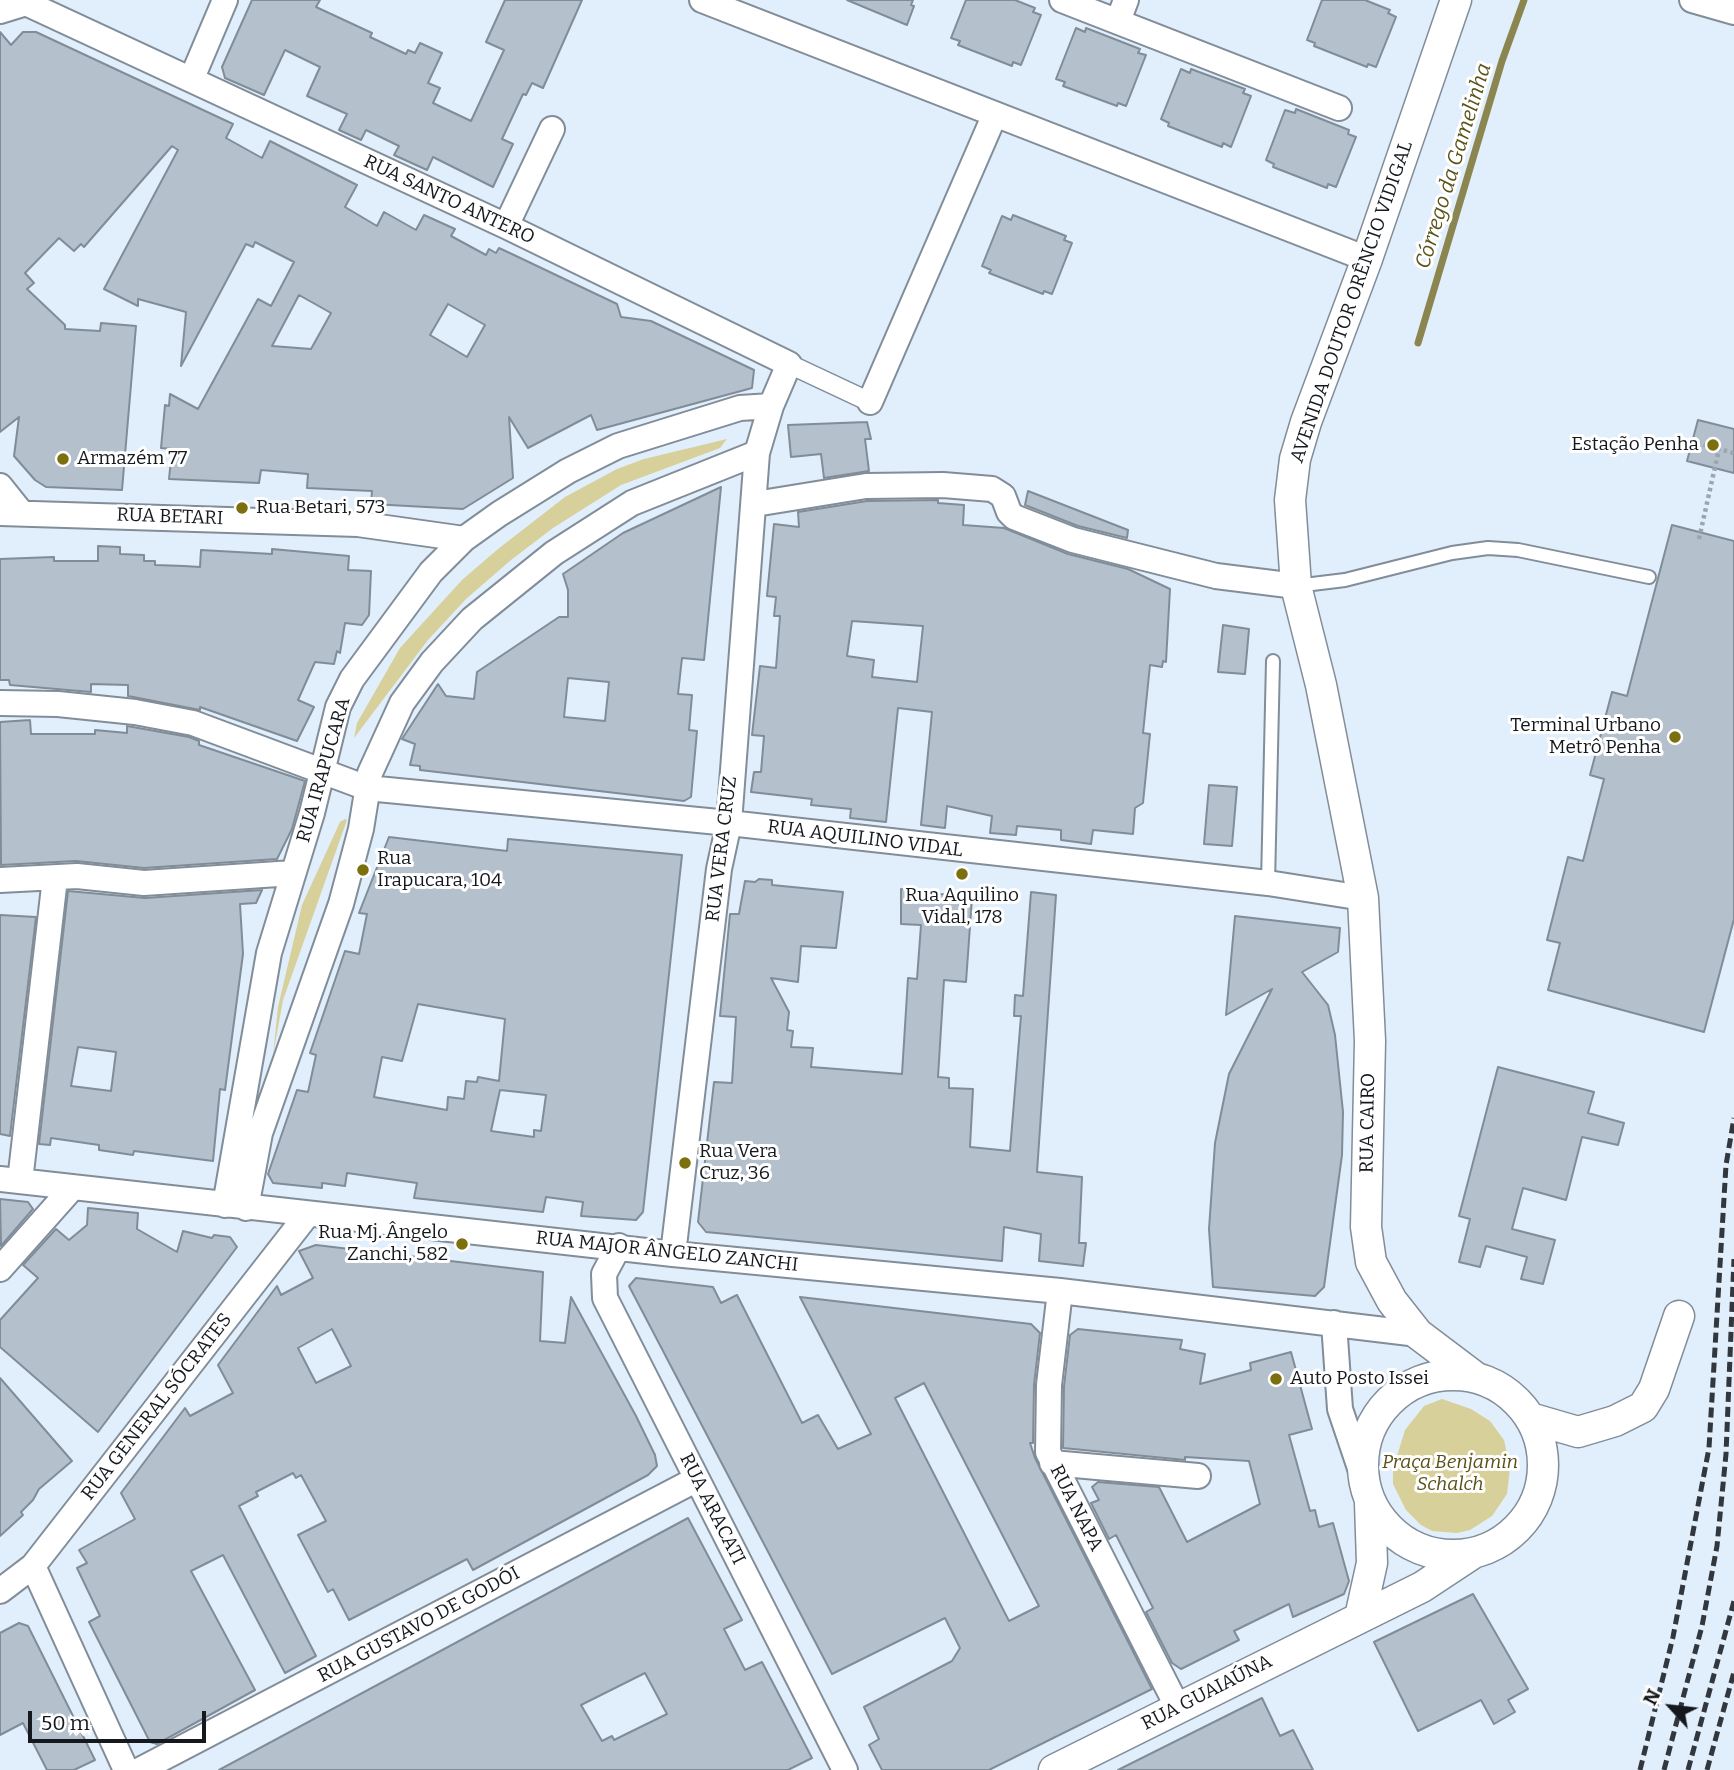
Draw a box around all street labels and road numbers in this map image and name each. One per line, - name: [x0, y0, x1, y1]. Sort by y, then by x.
- street label: AVENIDA DOUTOR ORÊNCIO VIDIGAL: [1286, 138, 1418, 466]
- street label: RUA SANTO ANTERO: [360, 150, 538, 250]
- street label: RUA BETARI: [116, 504, 224, 530]
- street label: RUA IRAPUCARA: [292, 695, 356, 845]
- street label: RUA VERA CRUZ: [702, 775, 742, 923]
- street label: RUA AQUILINO VIDAL: [766, 816, 964, 862]
- street label: RUA CAIRO: [1356, 1073, 1380, 1173]
- street label: RUA MAJOR ÂNGELO ZANCHI: [535, 1227, 799, 1277]
- street label: RUA GENERAL SÓCRATES: [77, 1309, 237, 1505]
- street label: RUA ARACATI: [674, 1450, 750, 1568]
- street label: RUA NAPA: [1045, 1461, 1107, 1555]
- street label: RUA GUSTAVO DE GODÓI: [314, 1562, 524, 1688]
- street label: RUA GUAIAÚNA: [1138, 1650, 1276, 1736]

